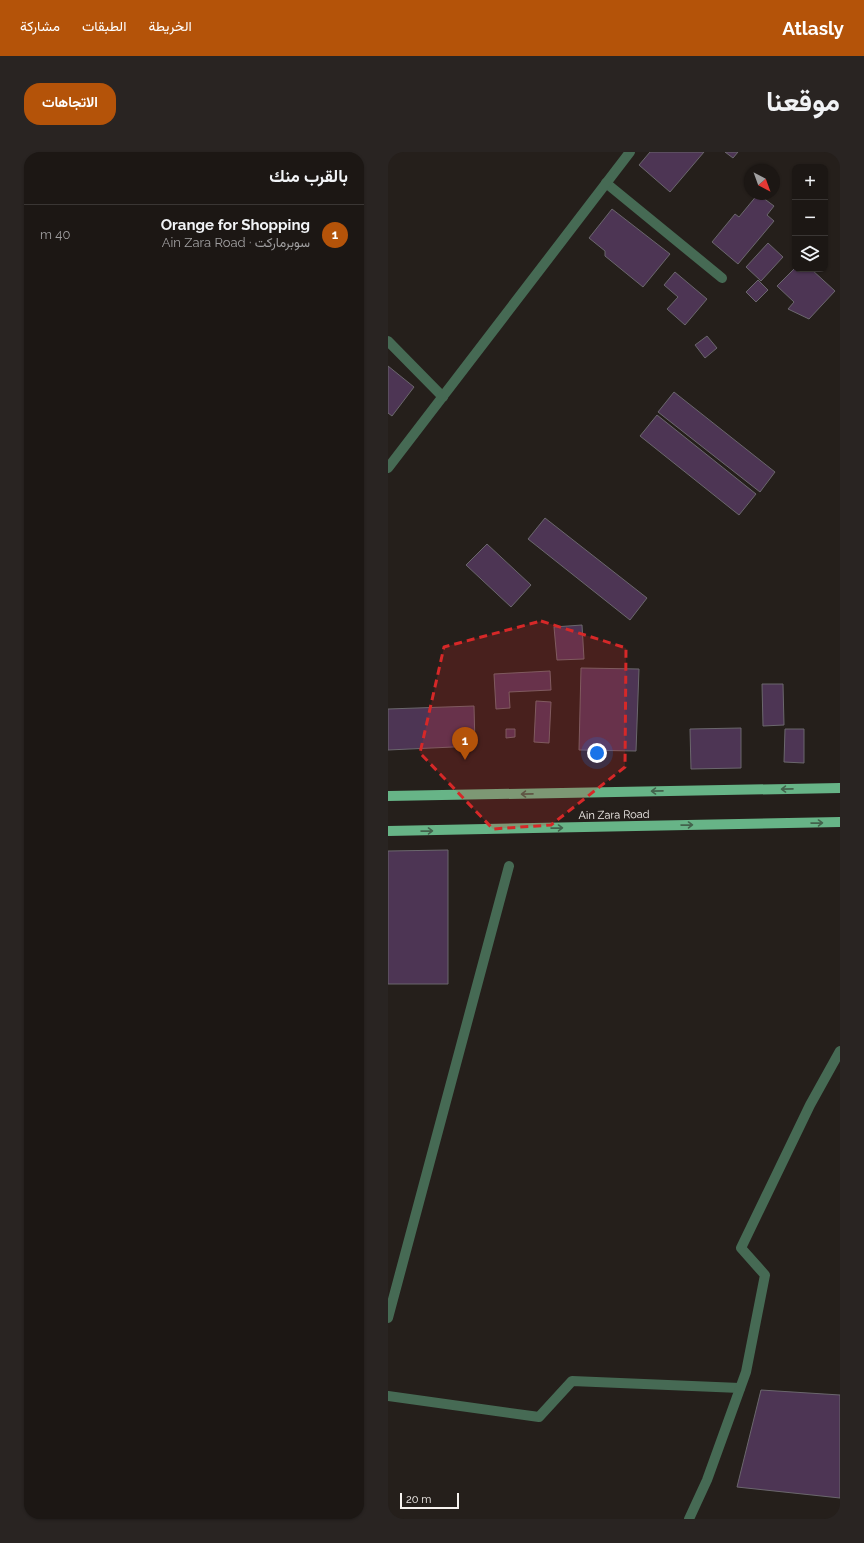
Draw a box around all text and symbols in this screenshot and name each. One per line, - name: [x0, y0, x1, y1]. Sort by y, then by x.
- text: Atlasly: [782, 17, 844, 39]
- text: مشاركة: [20, 18, 60, 34]
- text: الطبقات: [82, 18, 126, 34]
- text: الخريطة: [148, 18, 192, 34]
- button: الاتجاهات: [24, 83, 116, 125]
- text: موقعنا: [766, 85, 840, 118]
- north arrow: [744, 164, 780, 200]
- map controls: [792, 164, 828, 272]
- button: +: [792, 164, 828, 200]
- text: بالقرب منك: [269, 166, 348, 186]
- button: −: [792, 200, 828, 236]
- text: Orange for Shopping: [161, 216, 310, 234]
- text: 40 m: [40, 227, 70, 242]
- text: 1: [332, 227, 338, 242]
- text: سوبرماركت · Ain Zara Road: [162, 235, 310, 250]
- button: layers: [792, 236, 828, 272]
- pin: 1: [452, 727, 478, 760]
- your location: [587, 743, 607, 763]
- one-way arrow: [781, 785, 794, 793]
- one-way arrow: [651, 788, 664, 795]
- one-way arrow: [521, 790, 534, 798]
- street label: Ain Zara Road: [578, 808, 650, 822]
- one-way arrow: [810, 819, 823, 826]
- one-way arrow: [680, 821, 693, 829]
- one-way arrow: [550, 824, 563, 832]
- one-way arrow: [420, 827, 433, 834]
- scale bar: [400, 1491, 459, 1510]
- text: 20 m: [406, 1493, 431, 1506]

